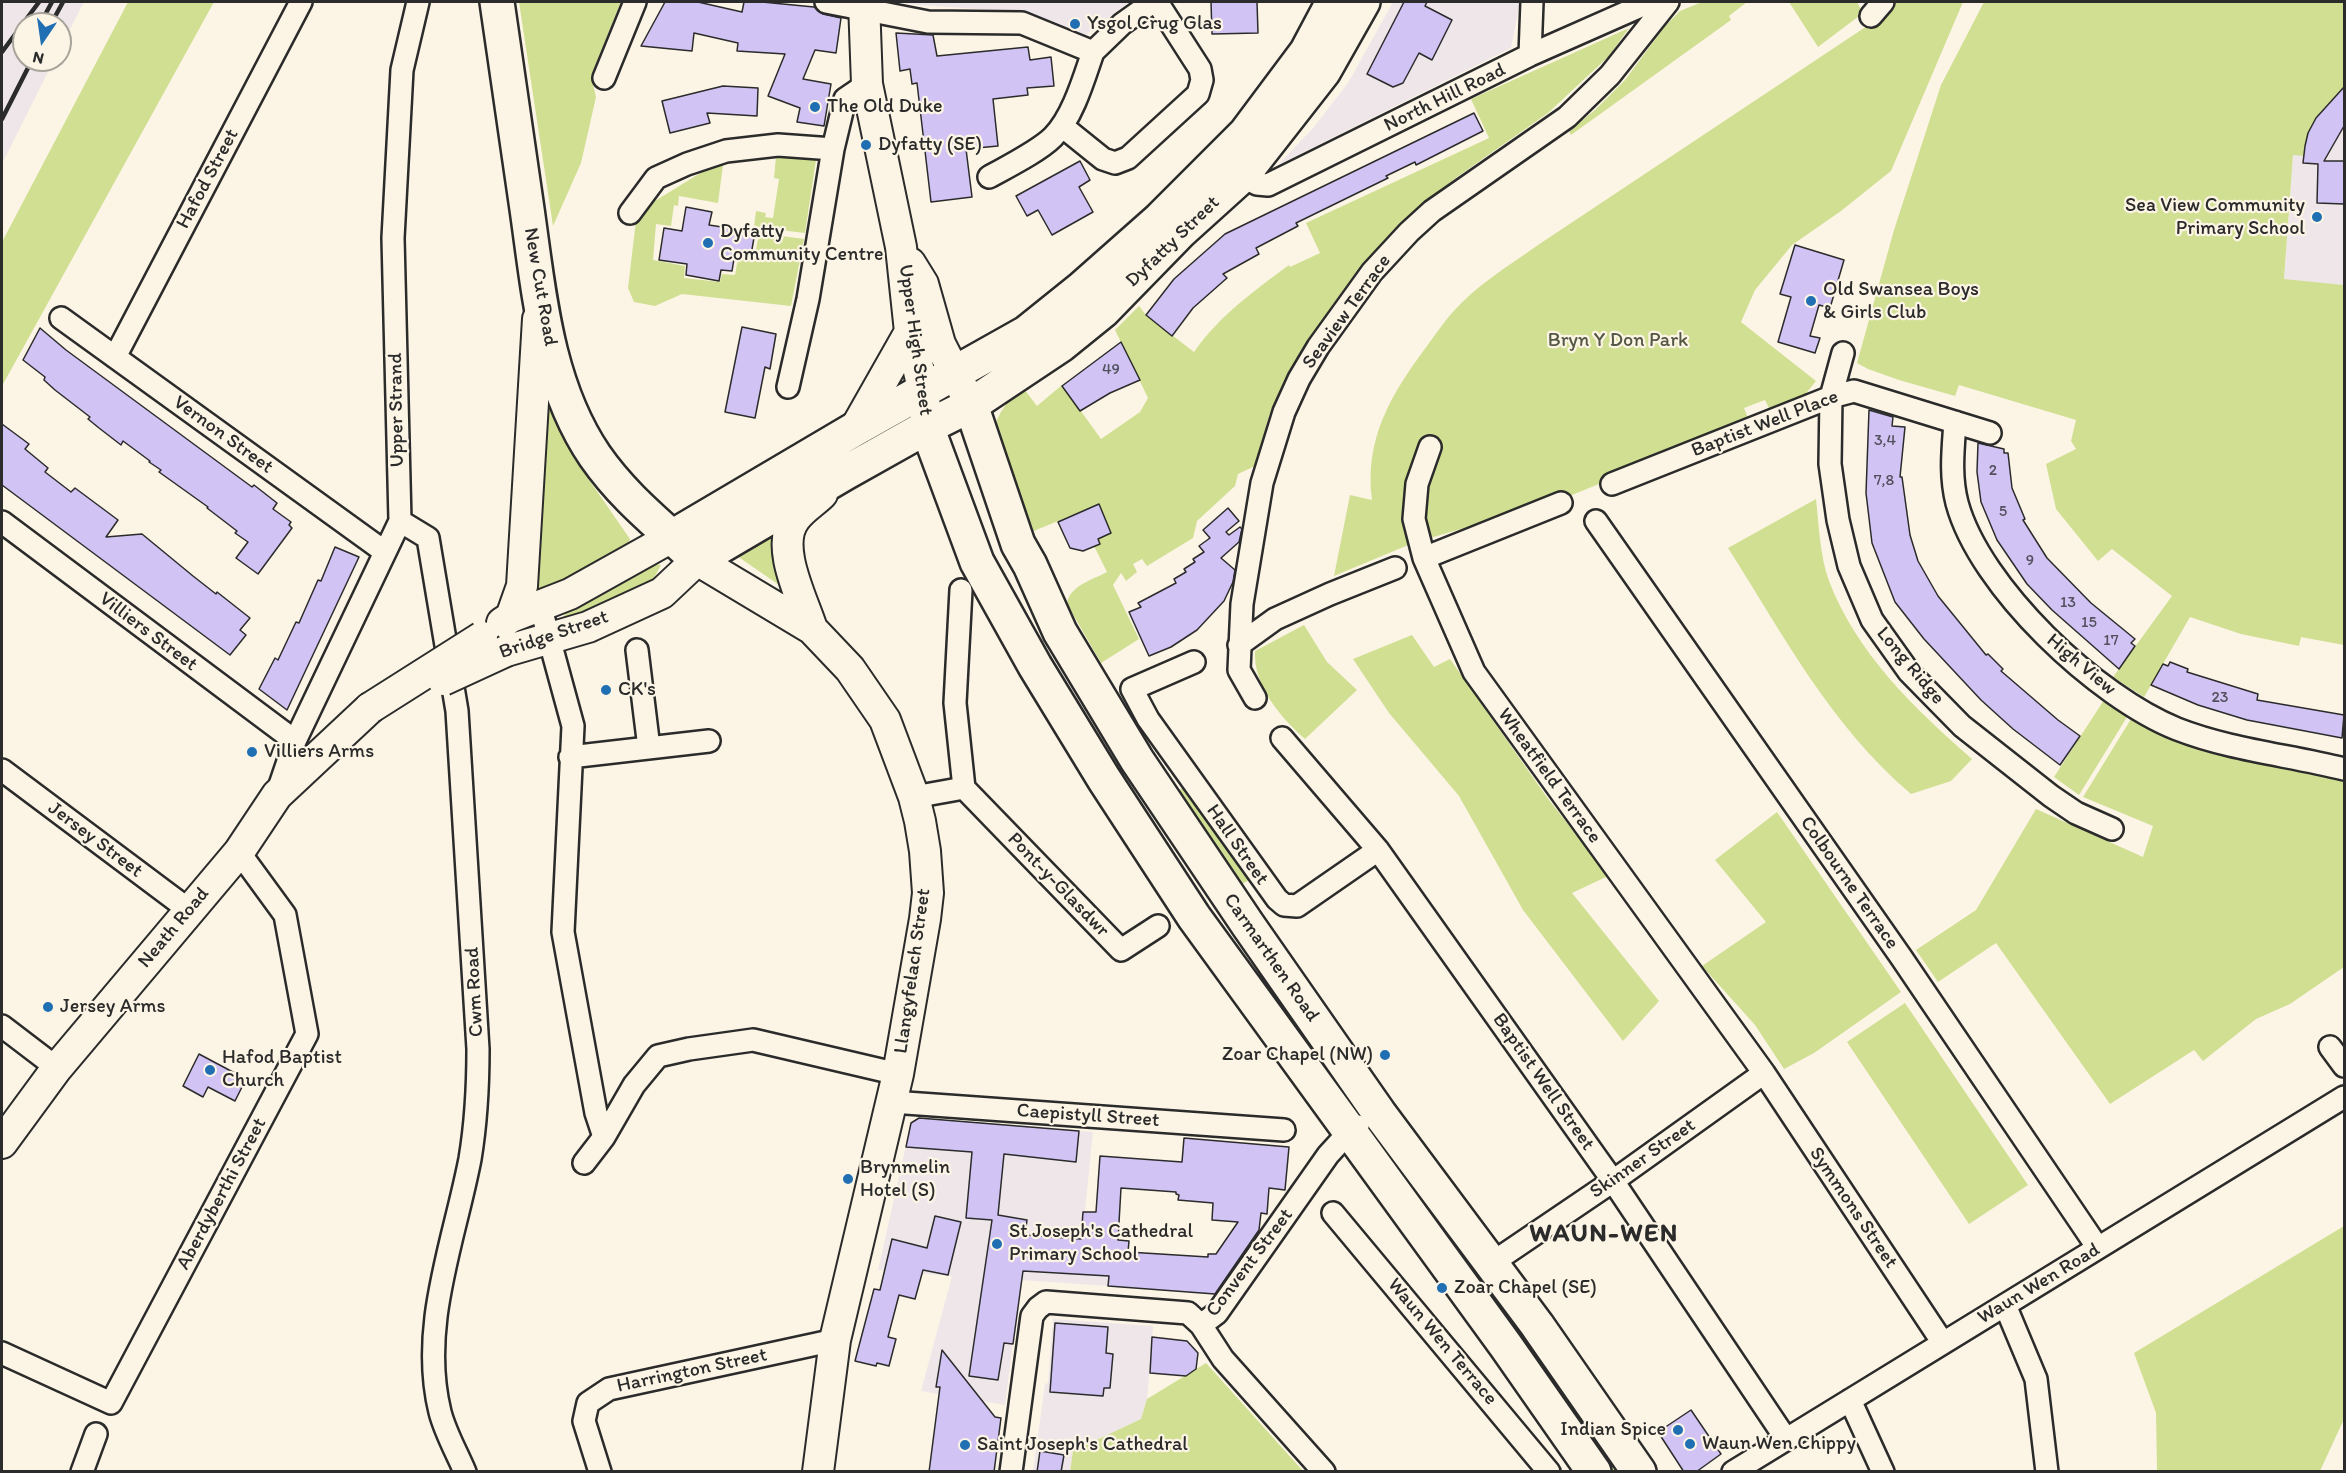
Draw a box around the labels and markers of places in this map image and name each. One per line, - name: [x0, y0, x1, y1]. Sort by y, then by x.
- place label: Ysgol Crug Glas: [1087, 12, 1222, 36]
- marker: Ysgol Crug Glas: [1068, 17, 1082, 31]
- place label: The Old Duke: [827, 95, 943, 119]
- marker: The Old Duke: [808, 100, 822, 114]
- place label: Dyfatty (SE): [878, 133, 982, 157]
- marker: Dyfatty (SE): [859, 138, 873, 152]
- place label: Sea View Community Primary School: [2125, 194, 2305, 241]
- marker: Sea View Community Primary School: [2310, 210, 2324, 224]
- place label: Dyfatty Community Centre: [720, 220, 883, 267]
- marker: Dyfatty Community Centre: [701, 236, 715, 250]
- place label: Old Swansea Boys & Girls Club: [1823, 278, 1979, 325]
- marker: Old Swansea Boys & Girls Club: [1804, 294, 1818, 308]
- place label: CK's: [618, 678, 656, 702]
- marker: CK's: [599, 683, 613, 697]
- place label: Villiers Arms: [264, 740, 374, 764]
- marker: Villiers Arms: [245, 745, 259, 759]
- place label: Jersey Arms: [60, 995, 165, 1019]
- marker: Jersey Arms: [41, 1000, 55, 1014]
- place label: Zoar Chapel (NW): [1222, 1043, 1373, 1067]
- place label: Hafod Baptist Church: [222, 1046, 342, 1093]
- marker: Zoar Chapel (NW): [1378, 1048, 1392, 1062]
- marker: Hafod Baptist Church: [203, 1063, 217, 1077]
- place label: Brynmelin Hotel (S): [860, 1156, 950, 1203]
- marker: Brynmelin Hotel (S): [841, 1172, 855, 1186]
- place label: St Joseph's Cathedral Primary School: [1009, 1220, 1193, 1267]
- marker: St Joseph's Cathedral Primary School: [990, 1237, 1004, 1251]
- place label: Zoar Chapel (SE): [1454, 1276, 1597, 1300]
- marker: Zoar Chapel (SE): [1435, 1281, 1449, 1295]
- place label: Indian Spice: [1560, 1418, 1666, 1442]
- marker: Indian Spice: [1671, 1423, 1685, 1437]
- place label: Waun Wen Chippy: [1702, 1432, 1856, 1456]
- place label: Saint Joseph's Cathedral: [977, 1433, 1188, 1457]
- marker: Waun Wen Chippy: [1683, 1437, 1697, 1451]
- marker: Saint Joseph's Cathedral: [958, 1438, 972, 1452]

